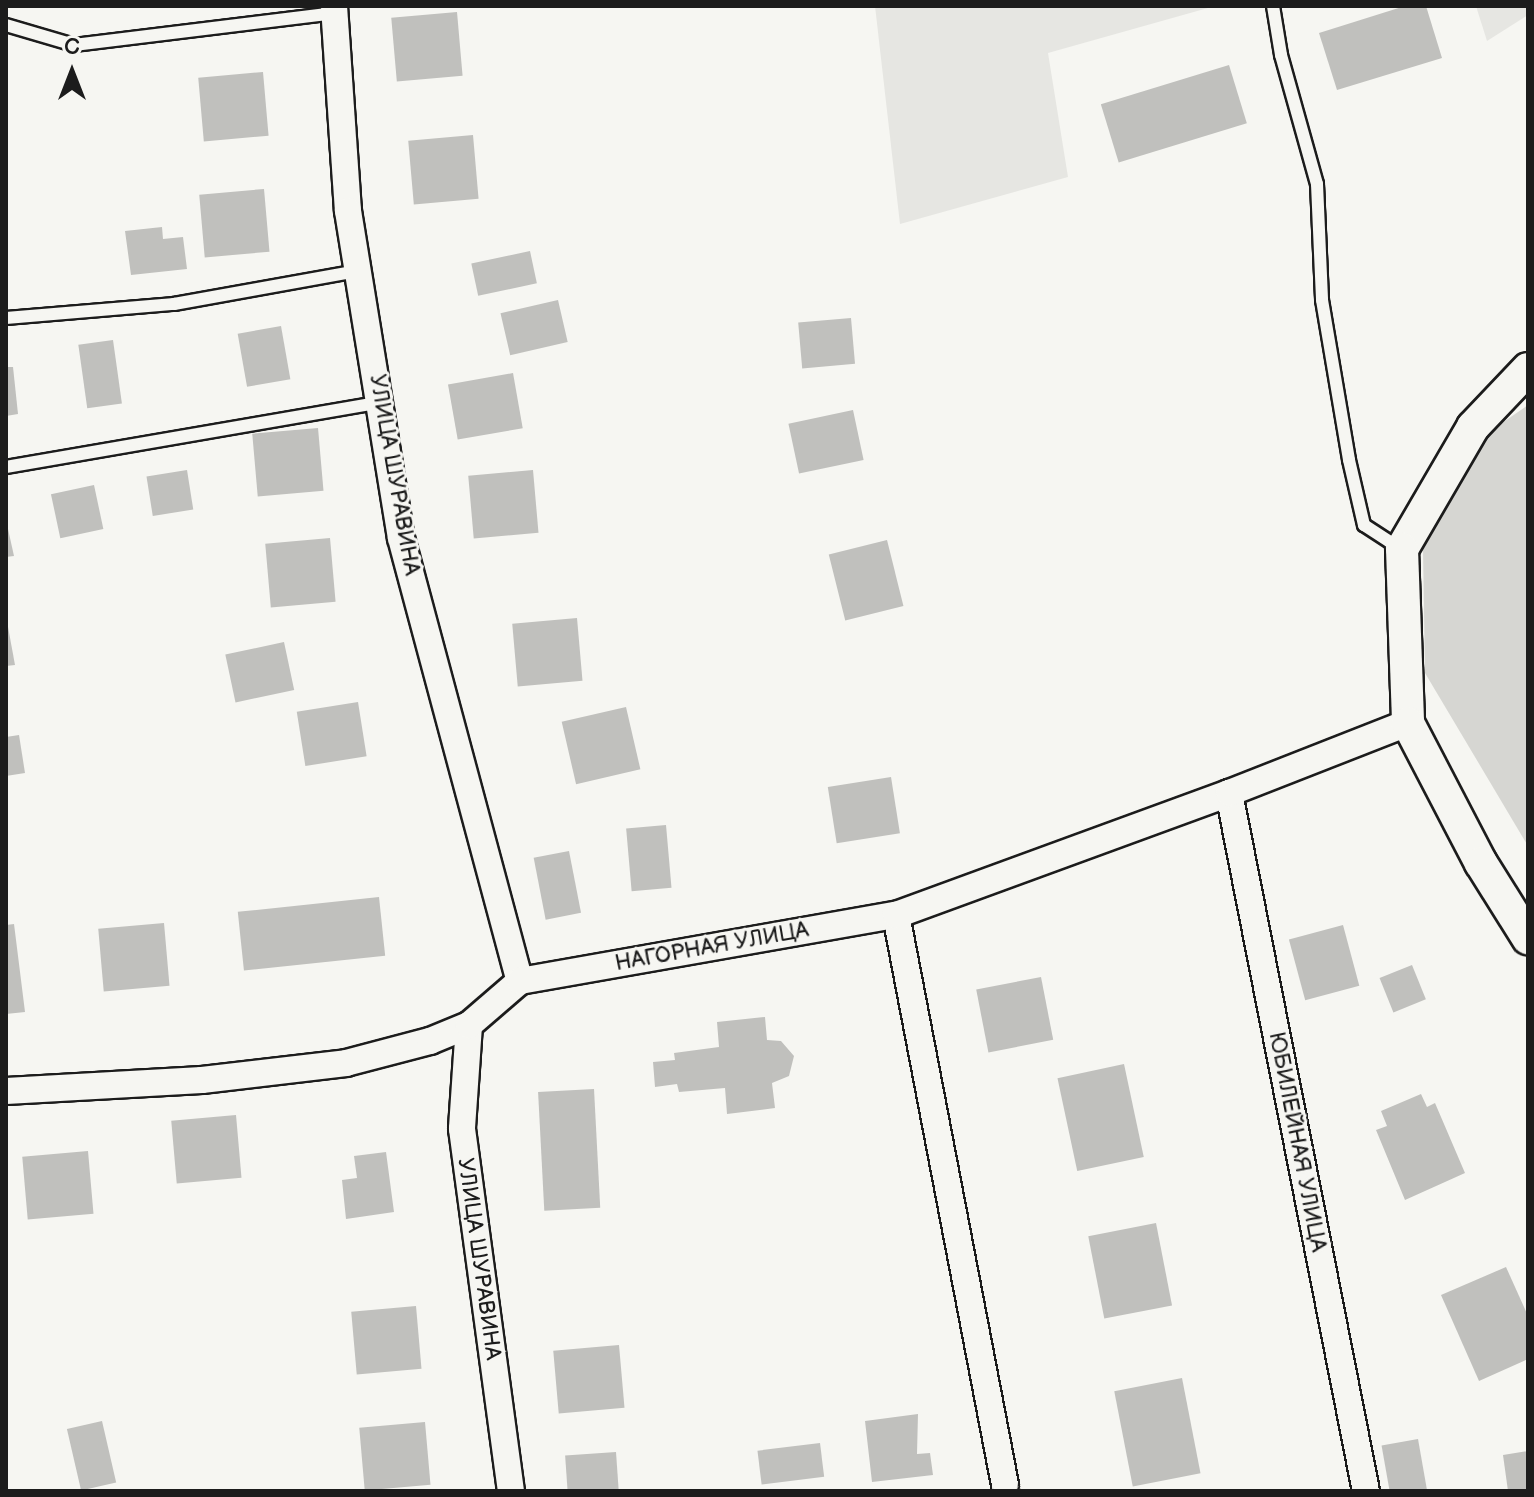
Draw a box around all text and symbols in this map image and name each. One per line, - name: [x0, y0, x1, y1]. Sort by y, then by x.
- north arrow: [32, 32, 112, 112]
- text: С: [64, 34, 80, 61]
- street label: УЛИЦА ШУРАВИНА: [363, 372, 425, 578]
- street label: НАГОРНАЯ УЛИЦА: [613, 917, 811, 977]
- street label: ЮБИЛЕЙНАЯ УЛИЦА: [1263, 1030, 1331, 1254]
- street label: УЛИЦА ШУРАВИНА: [452, 1156, 506, 1362]

